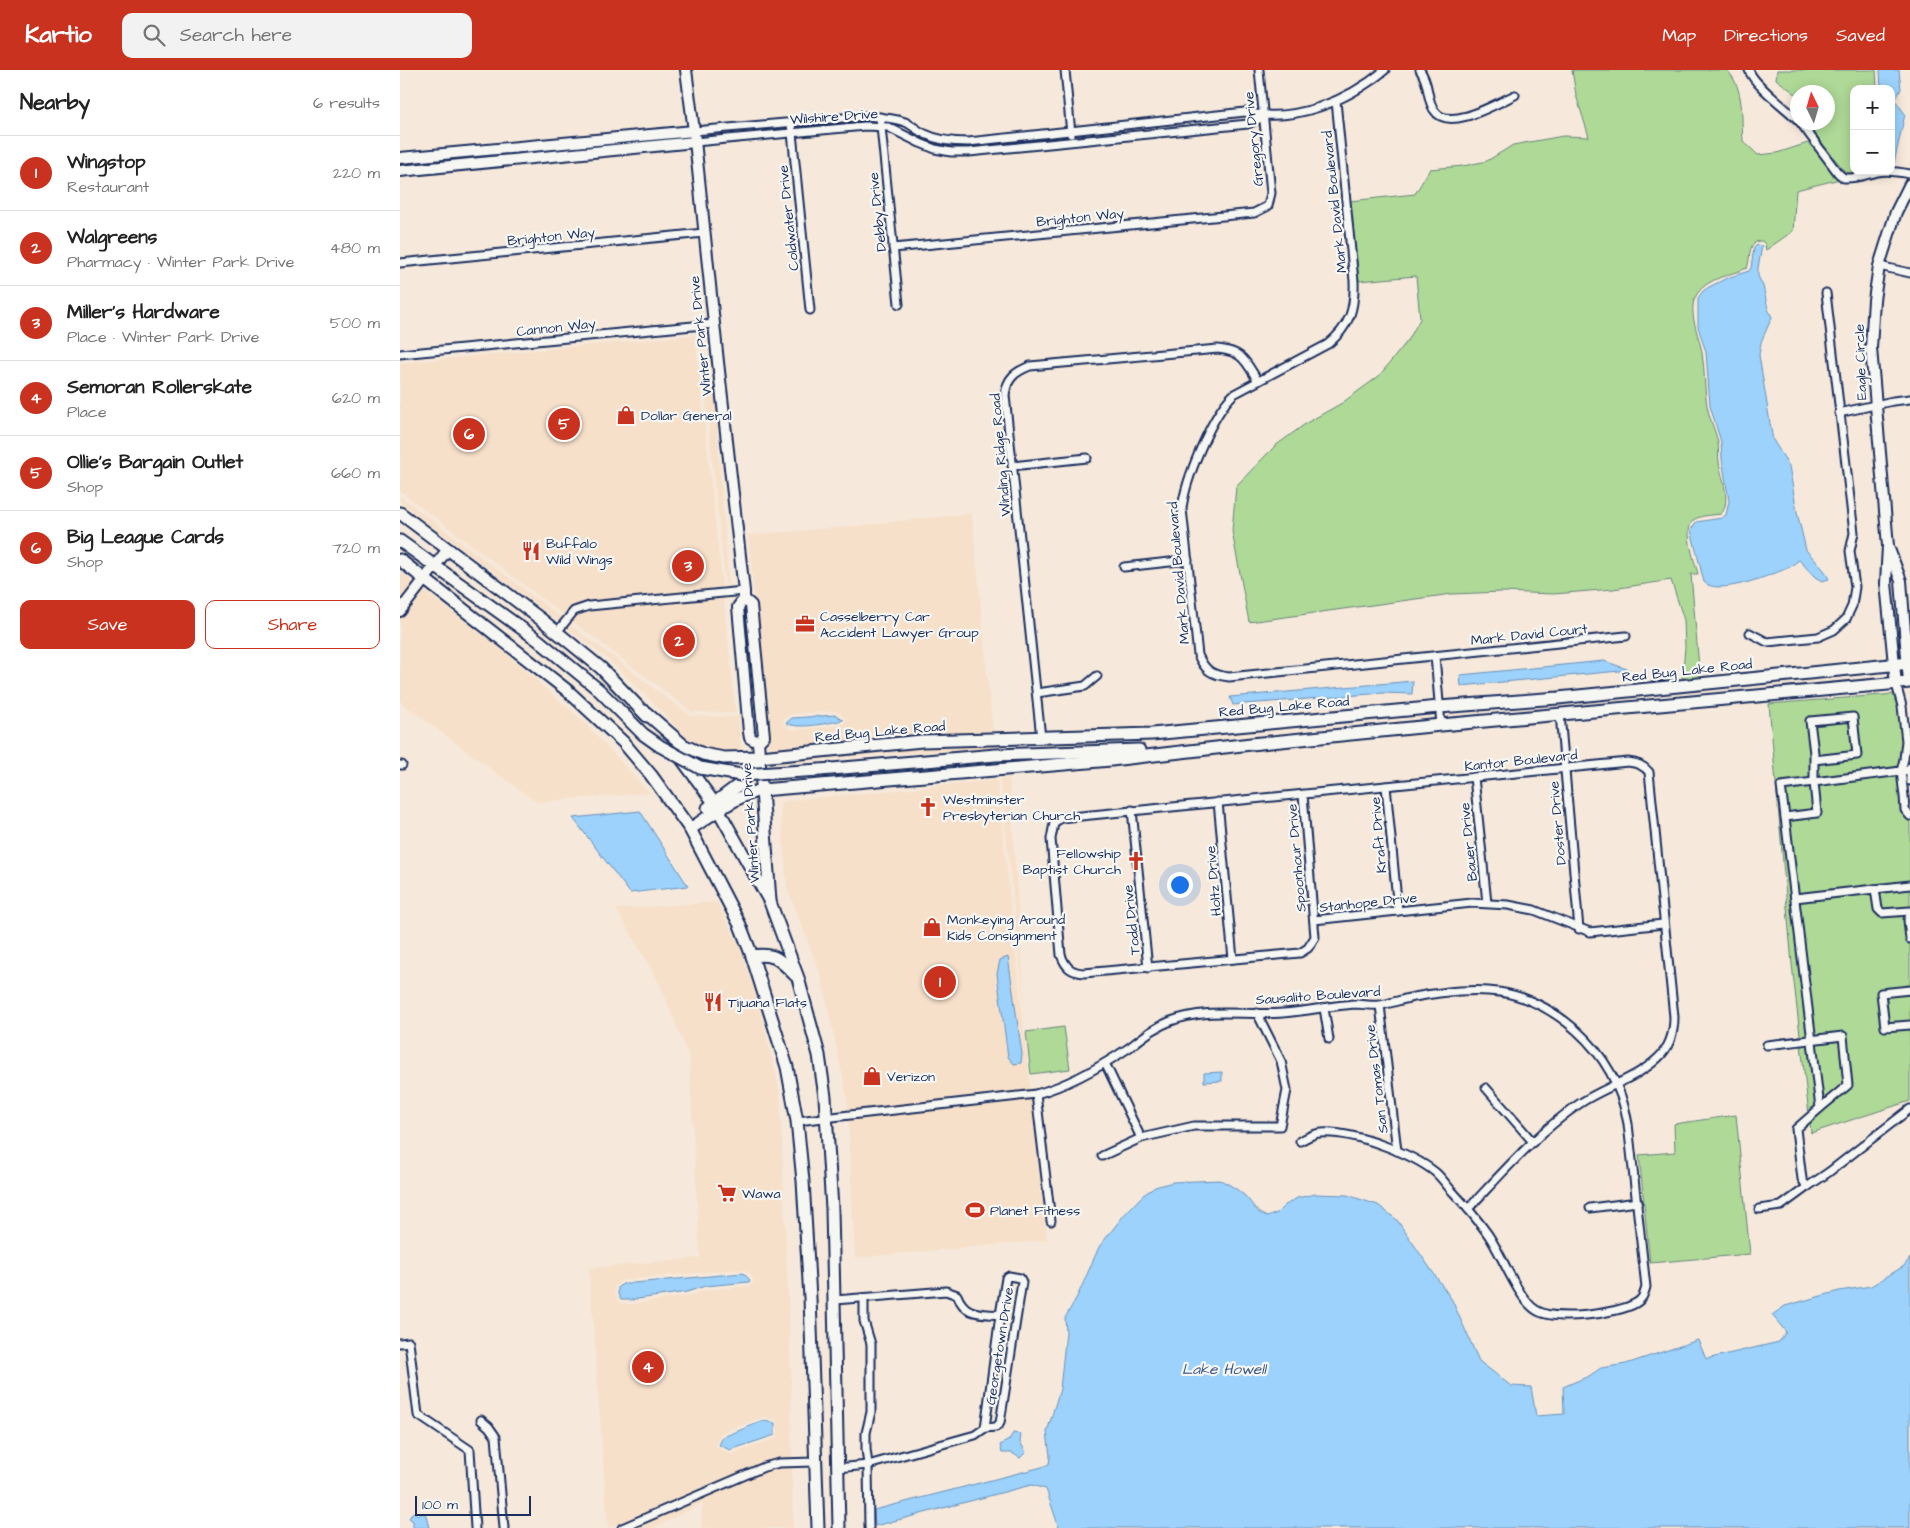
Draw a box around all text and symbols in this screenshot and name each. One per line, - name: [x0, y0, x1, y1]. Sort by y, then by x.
- search box: [122, 13, 472, 58]
- text: Kartio: [25, 18, 92, 52]
- icon: search: [140, 21, 168, 49]
- text: Search here: [180, 22, 292, 49]
- text: Map: [1662, 23, 1696, 48]
- text: Directions: [1724, 23, 1808, 48]
- text: Saved: [1836, 23, 1885, 48]
- north arrow: [1790, 85, 1835, 130]
- map controls: [1850, 85, 1895, 175]
- button: +: [1850, 85, 1895, 130]
- text: Nearby: [20, 88, 90, 117]
- street label: Gregory Drive: [1239, 90, 1269, 187]
- text: 6 results: [313, 92, 380, 114]
- street label: Wilshire Drive: [789, 104, 879, 130]
- street label: Mark David Boulevard: [1318, 130, 1352, 274]
- button: −: [1850, 130, 1895, 175]
- text: Wingstop: [67, 149, 146, 176]
- text: 1: [35, 162, 37, 184]
- text: 220 m: [333, 162, 380, 184]
- street label: Coldwater Drive: [773, 164, 804, 272]
- street label: Debby Drive: [864, 171, 892, 252]
- text: Restaurant: [67, 176, 149, 198]
- street label: Brighton Way: [1035, 203, 1125, 233]
- street label: Brighton Way: [506, 222, 596, 252]
- text: Walgreens: [67, 224, 157, 251]
- text: 2: [31, 237, 41, 259]
- text: 480 m: [330, 237, 380, 259]
- text: Pharmacy · Winter Park Drive: [67, 251, 294, 273]
- street label: Winter Park Drive: [685, 274, 717, 397]
- text: Miller's Hardware: [67, 299, 220, 326]
- text: 3: [32, 312, 40, 334]
- text: 500 m: [330, 312, 380, 334]
- street label: Cannon Way: [516, 314, 597, 342]
- street label: Eagle Circle: [1850, 323, 1872, 400]
- text: Place · Winter Park Drive: [67, 326, 260, 348]
- text: Semoran Rollerskate: [67, 374, 252, 401]
- text: 4: [31, 387, 41, 409]
- text: 620 m: [332, 387, 380, 409]
- street label: Winding Ridge Road: [986, 393, 1016, 517]
- text: Place: [67, 401, 107, 423]
- shop icon: Dollar General: [615, 404, 637, 426]
- pin: 5: [548, 405, 580, 443]
- place label: Dollar General: [641, 406, 732, 426]
- pin: 6: [453, 415, 485, 453]
- text: Ollie's Bargain Outlet: [67, 449, 243, 476]
- text: 5: [30, 462, 42, 484]
- text: 660 m: [331, 462, 380, 484]
- text: Shop: [67, 476, 103, 498]
- street label: Mark David Boulevard: [1163, 501, 1195, 645]
- text: Big League Cards: [67, 524, 224, 551]
- place label: Buffalo Wild Wings: [546, 534, 613, 570]
- text: 6: [31, 537, 41, 559]
- text: 720 m: [332, 537, 380, 559]
- restaurant icon: Buffalo Wild Wings: [520, 540, 542, 562]
- pin: 3: [672, 547, 704, 585]
- text: Shop: [67, 551, 103, 573]
- button: Save: [20, 600, 195, 649]
- button: Share: [205, 600, 380, 649]
- place label: Casselberry Car Accident Lawyer Group: [820, 607, 979, 643]
- office icon: Casselberry Car Accident Lawyer Group: [794, 613, 816, 635]
- street label: Mark David Court: [1470, 619, 1589, 651]
- pin: 2: [663, 622, 695, 660]
- street label: Red Bug Lake Road: [1621, 654, 1753, 688]
- street label: Red Bug Lake Road: [1218, 691, 1350, 723]
- street label: Red Bug Lake Road: [814, 716, 946, 748]
- street label: Kantor Boulevard: [1464, 745, 1579, 777]
- street label: Winter Park Drive: [737, 762, 765, 884]
- street label: Doster Drive: [1544, 780, 1572, 866]
- place label: Westminster Presbyterian Church: [943, 790, 1080, 826]
- street label: Kraft Drive: [1366, 795, 1392, 874]
- church icon: Westminster Presbyterian Church: [917, 796, 939, 818]
- street label: Bauer Drive: [1455, 801, 1483, 882]
- street label: Spoonhour Drive: [1282, 803, 1312, 913]
- place label: Fellowship Baptist Church: [1023, 844, 1121, 880]
- street label: Holtz Drive: [1201, 845, 1227, 917]
- church icon: Fellowship Baptist Church: [1125, 850, 1147, 872]
- your location: [1167, 872, 1193, 898]
- street label: Todd Drive: [1118, 883, 1146, 956]
- street label: Stanhope Drive: [1318, 888, 1418, 918]
- place label: Monkeying Around Kids Consignment: [947, 910, 1065, 946]
- shop icon: Monkeying Around Kids Consignment: [921, 916, 943, 938]
- pin: 1: [924, 963, 956, 1001]
- street label: Sausalito Boulevard: [1255, 982, 1381, 1010]
- restaurant icon: Tijuana Flats: [702, 991, 724, 1013]
- place label: Tijuana Flats: [728, 993, 807, 1013]
- street label: San Tomas Drive: [1360, 1023, 1394, 1135]
- shop icon: Verizon: [861, 1065, 883, 1087]
- place label: Verizon: [887, 1067, 935, 1087]
- supermarket icon: Wawa: [716, 1182, 738, 1204]
- place label: Wawa: [742, 1184, 781, 1204]
- sports icon: Planet Fitness: [964, 1199, 986, 1221]
- place label: Planet Fitness: [990, 1201, 1080, 1221]
- street label: Georgetown Drive: [981, 1285, 1019, 1406]
- pin: 4: [632, 1348, 664, 1386]
- water label: Lake Howell: [1182, 1359, 1268, 1380]
- scale bar: [415, 1493, 531, 1516]
- text: 100 m: [422, 1495, 458, 1515]

